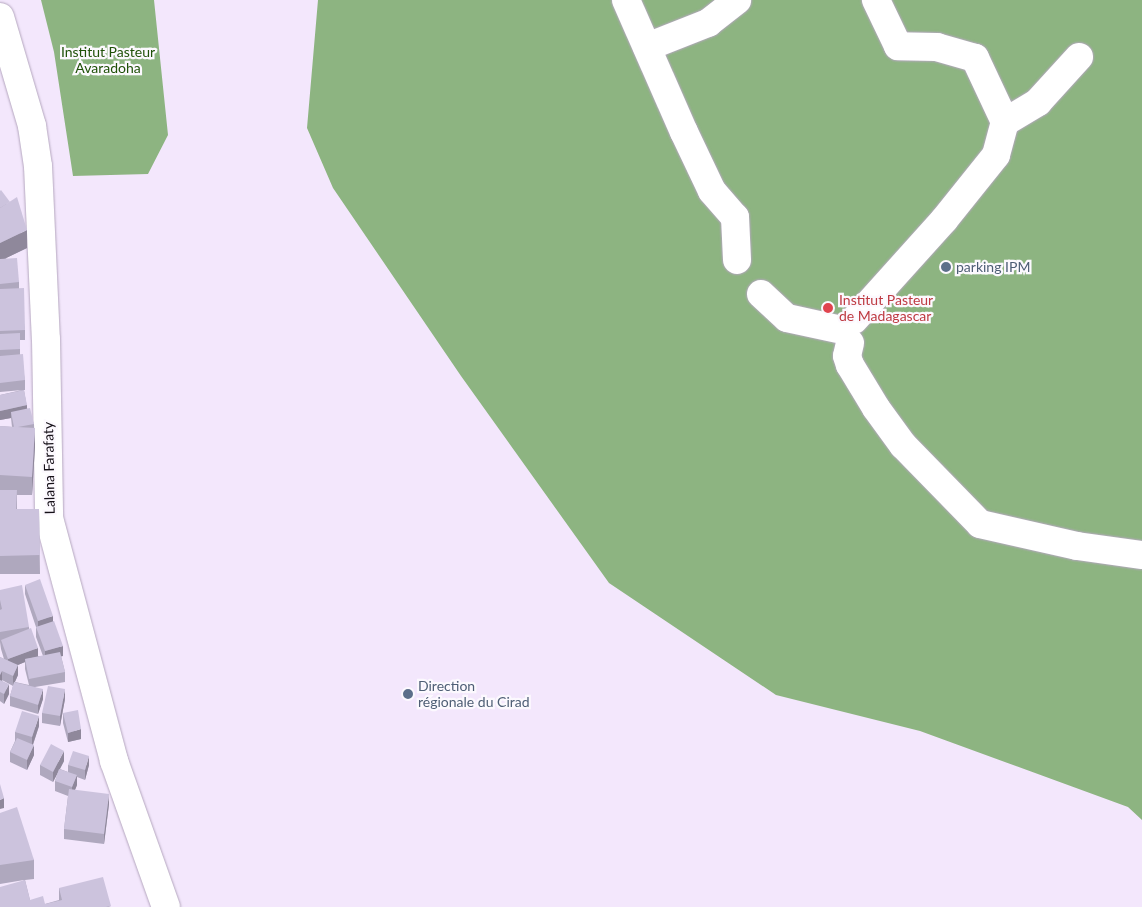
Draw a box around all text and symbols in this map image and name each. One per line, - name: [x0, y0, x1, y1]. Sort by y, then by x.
- park label: Institut Pasteur Avaradoha: [61, 44, 155, 76]
- place label: parking IPM: [956, 259, 1030, 275]
- marker: parking IPM: [940, 261, 952, 273]
- place label: Institut Pasteur de Madagascar: [839, 292, 933, 324]
- marker: Institut Pasteur de Madagascar: [821, 301, 835, 315]
- street label: Lalana Farafaty: [40, 422, 58, 514]
- place label: Direction régionale du Cirad: [418, 678, 530, 710]
- marker: Direction régionale du Cirad: [402, 688, 414, 700]

